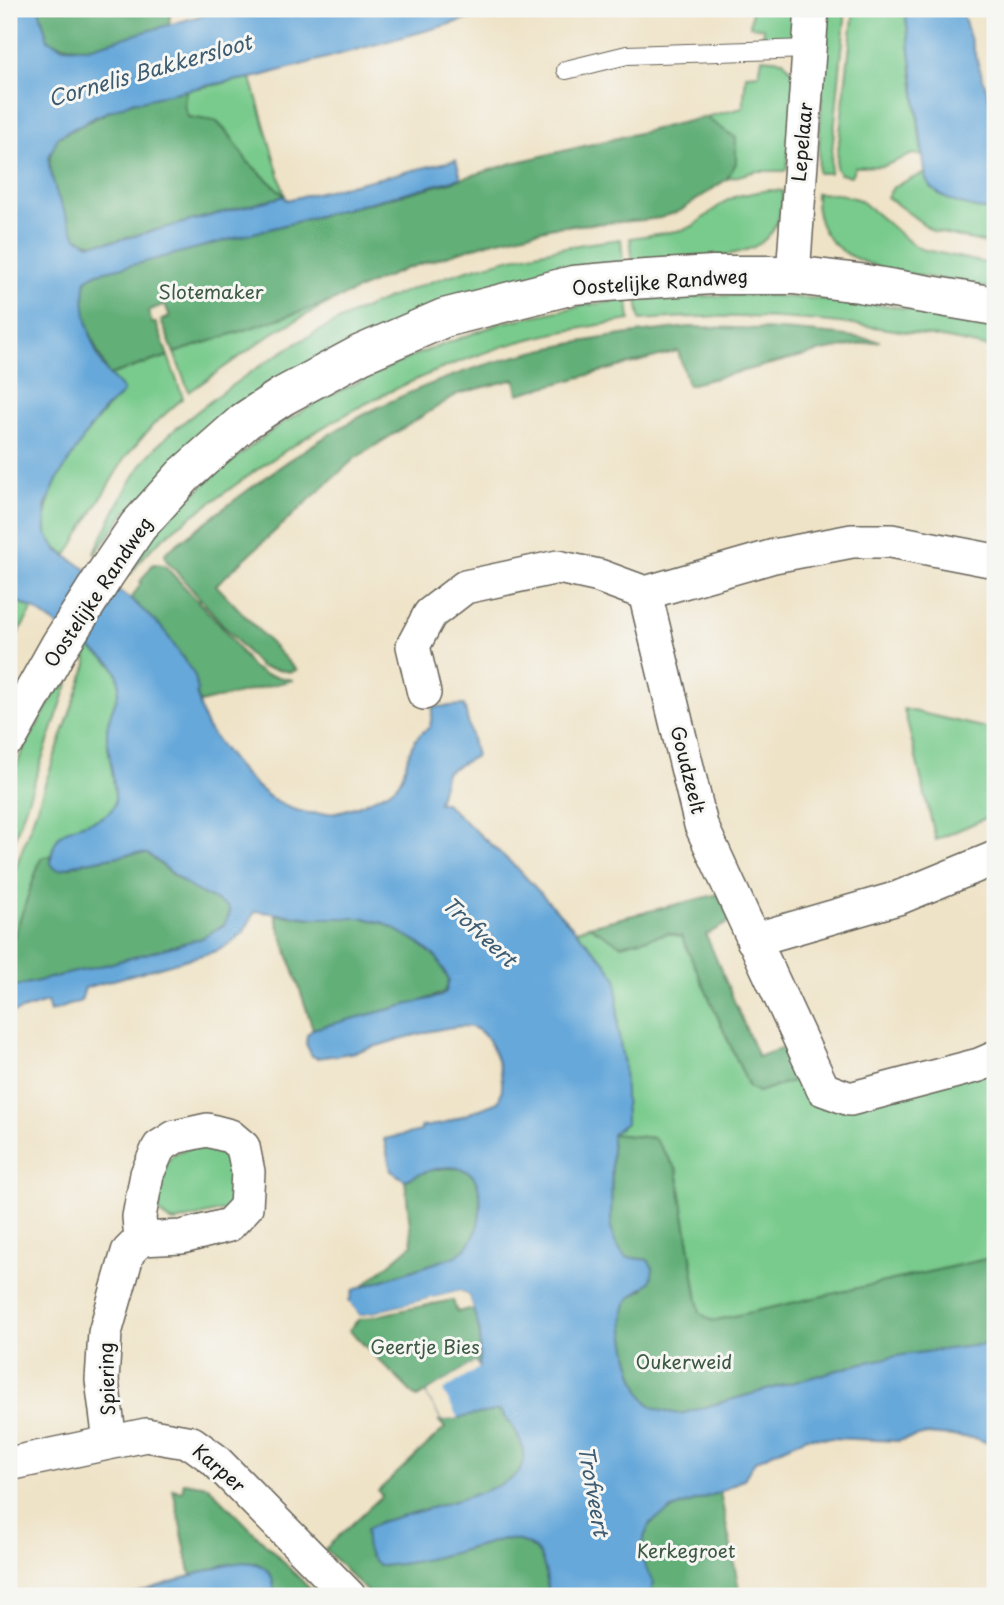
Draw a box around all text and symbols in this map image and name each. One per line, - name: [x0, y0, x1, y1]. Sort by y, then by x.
- water label: Cornelis Bakkersloot: [44, 24, 257, 113]
- street label: Lepelaar: [784, 101, 818, 183]
- street label: Oostelijke Randweg: [571, 261, 749, 301]
- park label: Slotemaker: [158, 277, 264, 305]
- street label: Oostelijke Randweg: [36, 510, 158, 672]
- street label: Goudzeelt: [664, 723, 714, 817]
- water label: Trofveert: [436, 888, 526, 975]
- park label: Geertje Bies: [370, 1332, 480, 1360]
- street label: Spiering: [91, 1342, 121, 1416]
- park label: Oukerweid: [636, 1347, 732, 1375]
- street label: Karper: [187, 1436, 253, 1498]
- water label: Trofveert: [571, 1443, 619, 1541]
- park label: Kerkegroet: [636, 1536, 736, 1564]

